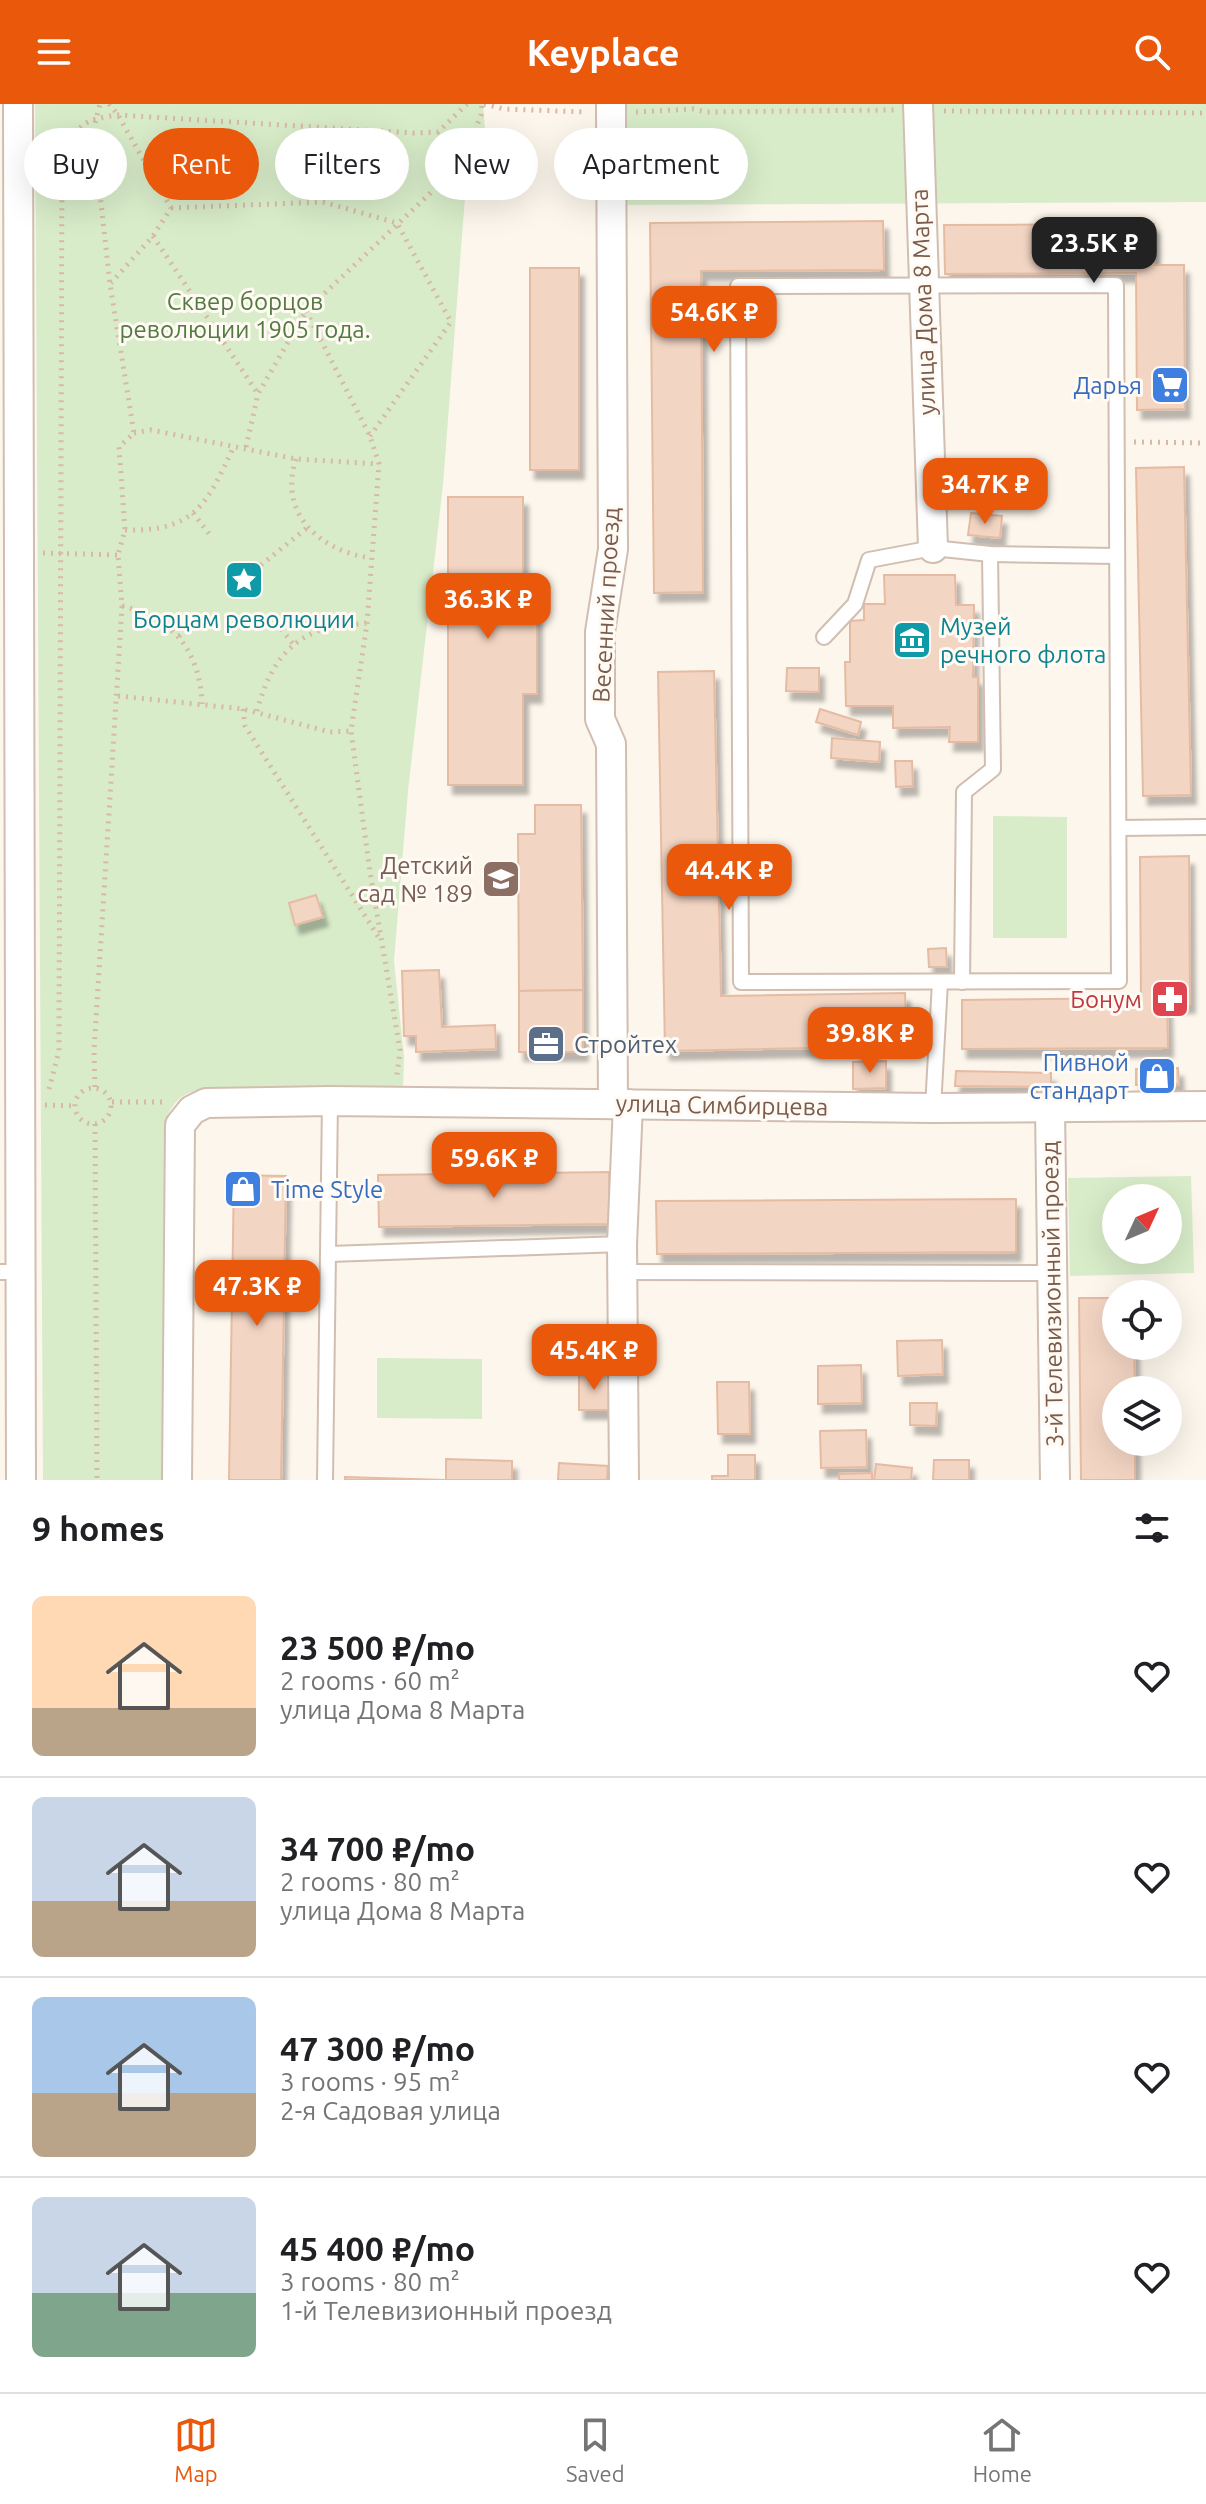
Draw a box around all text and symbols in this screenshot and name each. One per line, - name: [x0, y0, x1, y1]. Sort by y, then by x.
- icon: menu: [32, 30, 76, 74]
- icon: search: [1130, 30, 1174, 74]
- text: Keyplace: [527, 32, 679, 73]
- chip: Buy: [24, 128, 127, 200]
- chip: Rent: [143, 128, 259, 200]
- chip: Filters: [275, 128, 409, 200]
- chip: New: [425, 128, 538, 200]
- chip: Apartment: [554, 128, 748, 200]
- street label: улица Дома 8 Марта: [906, 188, 940, 416]
- pin: 23.5K ₽: [1020, 217, 1168, 285]
- text: 23.5K ₽: [1050, 228, 1138, 257]
- pin: 54.6K ₽: [640, 286, 788, 354]
- park label: Сквер борцов революции 1905 года.: [119, 288, 371, 343]
- text: 54.6K ₽: [670, 297, 758, 326]
- supermarket icon: Дарья: [1149, 364, 1191, 406]
- place label: Дарья: [1074, 372, 1142, 399]
- pin: 34.7K ₽: [911, 458, 1059, 526]
- text: 34.7K ₽: [941, 469, 1029, 498]
- street label: Весенний проезд: [587, 507, 625, 703]
- place icon: Борцам революции: [223, 559, 265, 601]
- pin: 36.3K ₽: [414, 573, 562, 641]
- text: 36.3K ₽: [444, 584, 532, 613]
- place label: Борцам революции: [133, 606, 355, 633]
- place label: Музей речного флота: [940, 613, 1106, 668]
- museum icon: Музей речного флота: [891, 619, 933, 661]
- pin: 44.4K ₽: [655, 844, 803, 912]
- place label: Детский сад № 189: [357, 852, 473, 907]
- text: 44.4K ₽: [685, 855, 773, 884]
- school or university icon: Детский сад № 189: [480, 858, 522, 900]
- pharmacy icon: Бонум: [1149, 978, 1191, 1020]
- place label: Бонум: [1070, 986, 1142, 1013]
- pin: 39.8K ₽: [796, 1007, 944, 1075]
- text: 39.8K ₽: [826, 1018, 914, 1047]
- office icon: Стройтех: [525, 1023, 567, 1065]
- place label: Стройтех: [574, 1031, 677, 1058]
- place label: Пивной стандарт: [1029, 1049, 1129, 1104]
- shop icon: Пивной стандарт: [1136, 1055, 1178, 1097]
- street label: улица Симбирцева: [615, 1090, 829, 1120]
- pin: 59.6K ₽: [420, 1132, 568, 1200]
- street label: 3-й Телевизионный проезд: [1036, 1141, 1068, 1447]
- text: 59.6K ₽: [450, 1143, 538, 1172]
- shop icon: Time Style: [222, 1168, 264, 1210]
- place label: Time Style: [271, 1176, 383, 1203]
- north arrow: [1102, 1184, 1182, 1264]
- map controls: [1102, 1184, 1182, 1456]
- pin: 47.3K ₽: [183, 1260, 331, 1328]
- text: 47.3K ₽: [213, 1271, 301, 1300]
- button: locate: [1102, 1280, 1182, 1360]
- pin: 45.4K ₽: [520, 1324, 668, 1392]
- text: 45.4K ₽: [550, 1335, 638, 1364]
- button: layers: [1102, 1376, 1182, 1456]
- icon: filters: [1130, 1506, 1174, 1550]
- text: 9 homes: [32, 1509, 165, 1547]
- icon: home: [96, 1628, 192, 1724]
- text: 23 500 ₽/mo: [280, 1628, 475, 1666]
- icon: heart: [1130, 1654, 1174, 1698]
- text: 2 rooms · 60 m²: [280, 1666, 460, 1695]
- text: улица Дома 8 Марта: [280, 1695, 525, 1724]
- icon: home: [96, 1829, 192, 1925]
- text: 34 700 ₽/mo: [280, 1829, 475, 1867]
- icon: heart: [1130, 1855, 1174, 1899]
- text: 2 rooms · 80 m²: [280, 1867, 460, 1896]
- text: улица Дома 8 Марта: [280, 1896, 525, 1925]
- icon: home: [96, 2029, 192, 2125]
- text: 47 300 ₽/mo: [280, 2029, 475, 2067]
- icon: heart: [1130, 2055, 1174, 2099]
- text: 3 rooms · 95 m²: [280, 2067, 460, 2096]
- text: 2-я Садовая улица: [280, 2096, 501, 2125]
- icon: home: [96, 2229, 192, 2325]
- text: 45 400 ₽/mo: [280, 2229, 475, 2267]
- icon: heart: [1130, 2255, 1174, 2299]
- text: 3 rooms · 80 m²: [280, 2267, 460, 2296]
- text: 1-й Телевизионный проезд: [280, 2296, 612, 2325]
- tab: Map: [174, 2413, 218, 2486]
- tab: Saved: [566, 2413, 625, 2486]
- tab: Home: [973, 2413, 1032, 2486]

